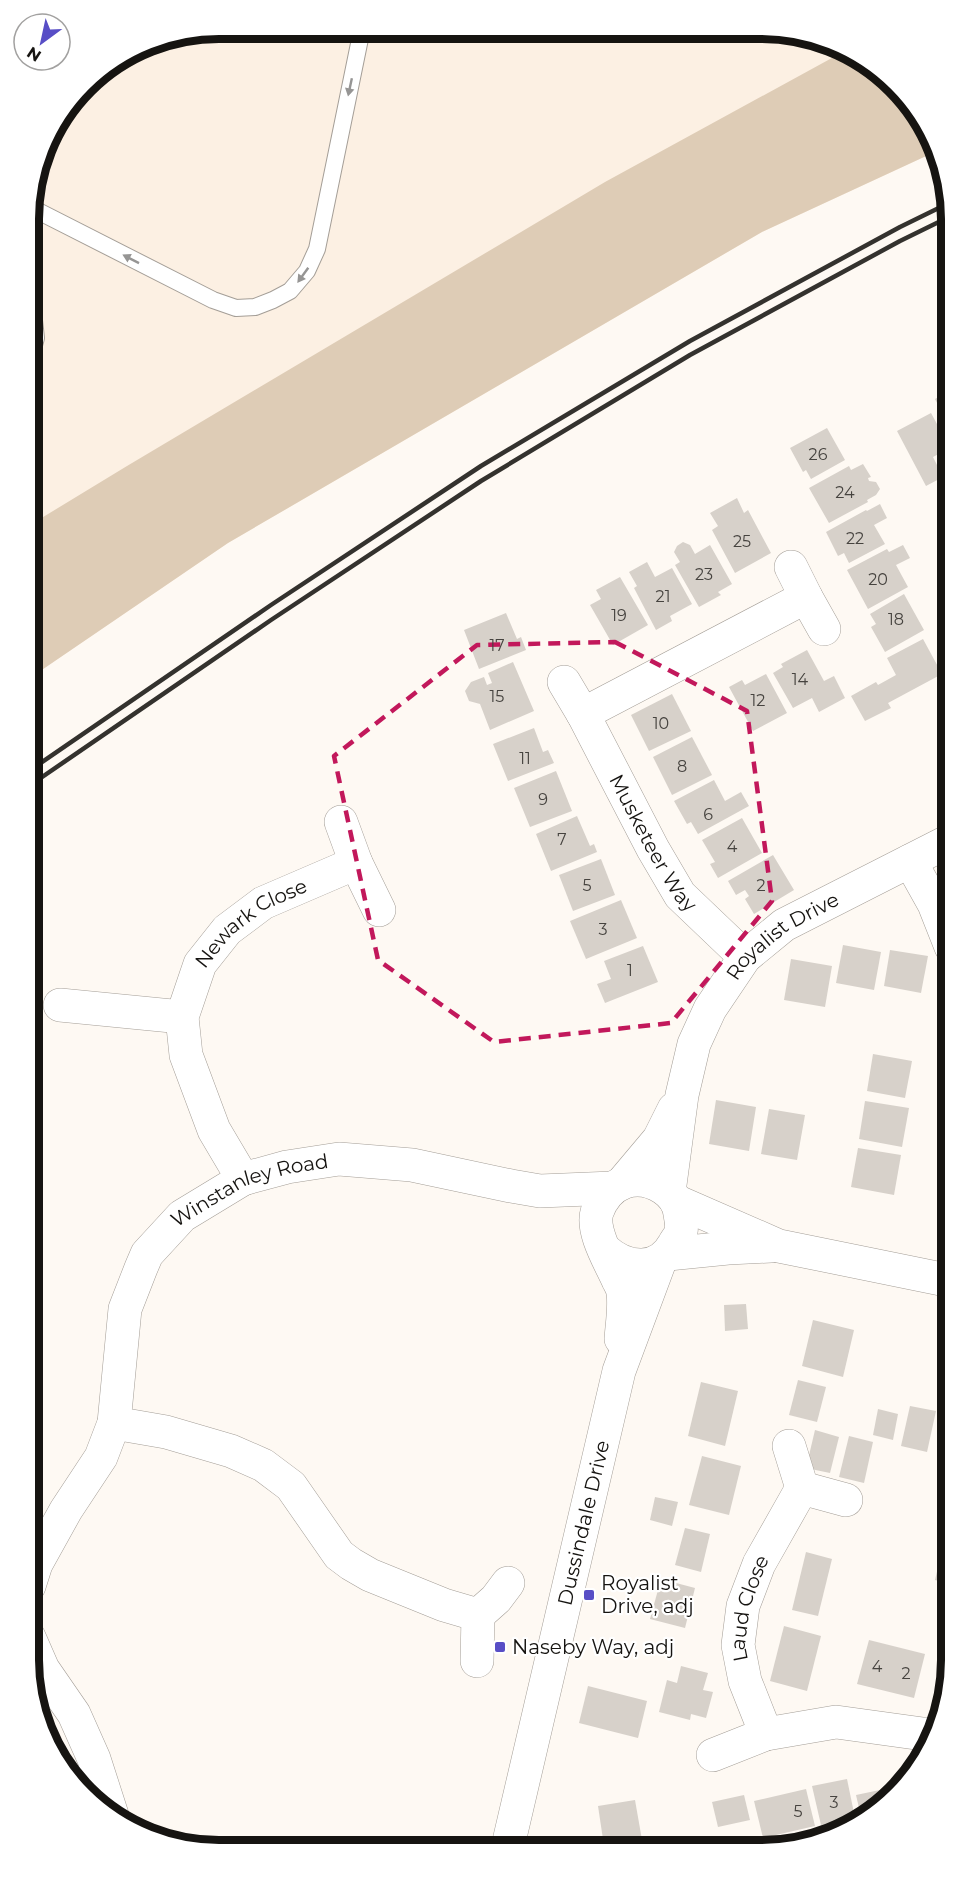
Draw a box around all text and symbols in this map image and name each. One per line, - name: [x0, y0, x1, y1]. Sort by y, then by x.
- north arrow: [12, 12, 72, 72]
- text: N: [24, 43, 45, 66]
- one-way arrow: [345, 77, 354, 96]
- one-way arrow: [122, 254, 139, 263]
- one-way arrow: [297, 266, 309, 282]
- house number: 26: [809, 445, 828, 464]
- house number: 24: [835, 483, 855, 502]
- house number: 22: [846, 529, 864, 548]
- house number: 25: [733, 532, 751, 551]
- house number: 23: [695, 565, 713, 584]
- house number: 20: [868, 570, 888, 589]
- house number: 21: [656, 587, 670, 606]
- house number: 19: [611, 606, 627, 625]
- house number: 18: [888, 610, 904, 629]
- house number: 17: [489, 636, 505, 655]
- house number: 14: [792, 670, 809, 689]
- house number: 15: [490, 687, 504, 706]
- house number: 12: [751, 691, 765, 710]
- house number: 10: [653, 714, 669, 733]
- house number: 11: [519, 749, 531, 768]
- house number: 8: [677, 757, 687, 776]
- street label: Musketeer Way: [604, 770, 702, 917]
- house number: 9: [538, 790, 548, 809]
- house number: 6: [703, 805, 713, 824]
- house number: 7: [557, 830, 567, 849]
- house number: 4: [727, 837, 738, 856]
- street label: Newark Close: [190, 874, 310, 972]
- house number: 5: [582, 876, 592, 895]
- house number: 2: [756, 876, 766, 895]
- street label: Royalist Drive: [721, 887, 843, 985]
- house number: 3: [598, 920, 608, 939]
- house number: 1: [627, 961, 633, 980]
- street label: Winstanley Road: [166, 1149, 330, 1232]
- street label: Dussindale Drive: [553, 1438, 614, 1608]
- street label: Laud Close: [725, 1550, 774, 1664]
- place label: Royalist Drive, adj: [601, 1571, 694, 1618]
- marker: Royalist Drive, adj: [582, 1588, 596, 1602]
- place label: Naseby Way, adj: [512, 1635, 674, 1659]
- marker: Naseby Way, adj: [493, 1640, 507, 1654]
- house number: 4: [872, 1657, 883, 1676]
- house number: 2: [901, 1664, 911, 1683]
- house number: 3: [829, 1793, 839, 1812]
- house number: 5: [793, 1802, 803, 1821]

